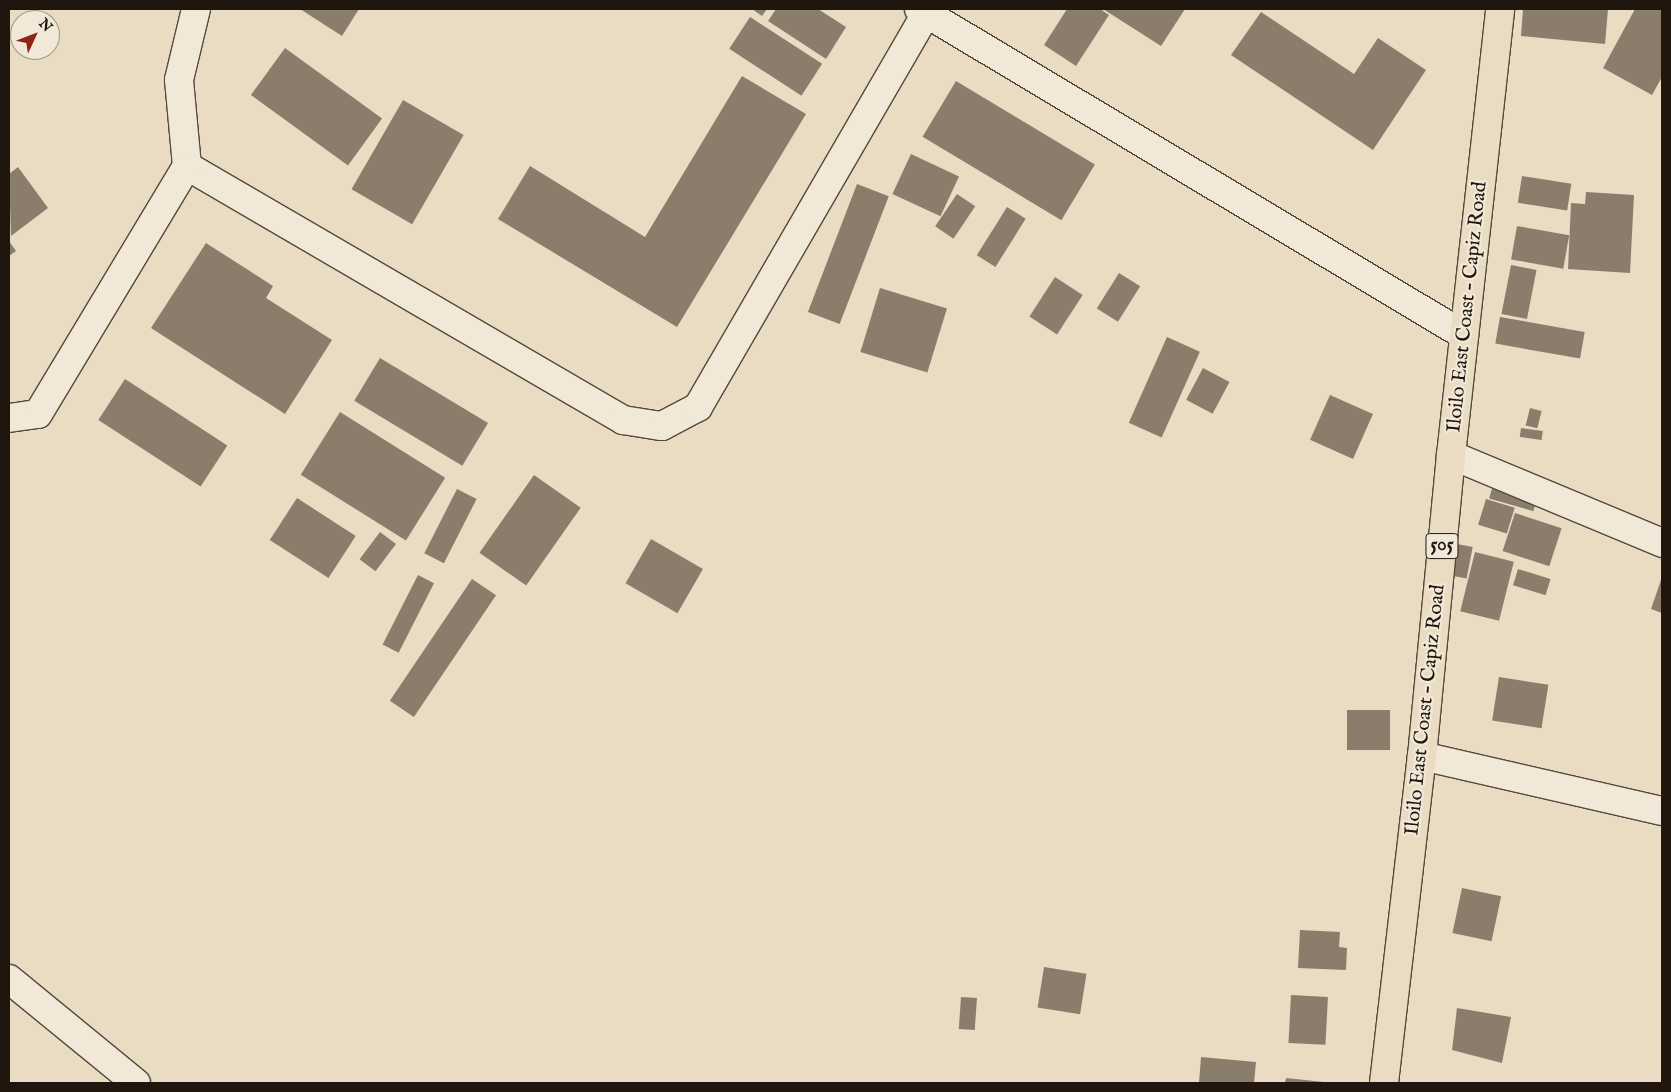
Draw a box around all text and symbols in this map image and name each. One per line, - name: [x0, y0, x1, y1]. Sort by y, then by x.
- north arrow: [10, 10, 60, 60]
- text: N: [35, 15, 56, 36]
- street label: Iloilo East Coast – Capiz Road: [1442, 180, 1492, 434]
- road number: 505: [1424, 530, 1460, 562]
- street label: Iloilo East Coast – Capiz Road: [1400, 583, 1450, 837]

